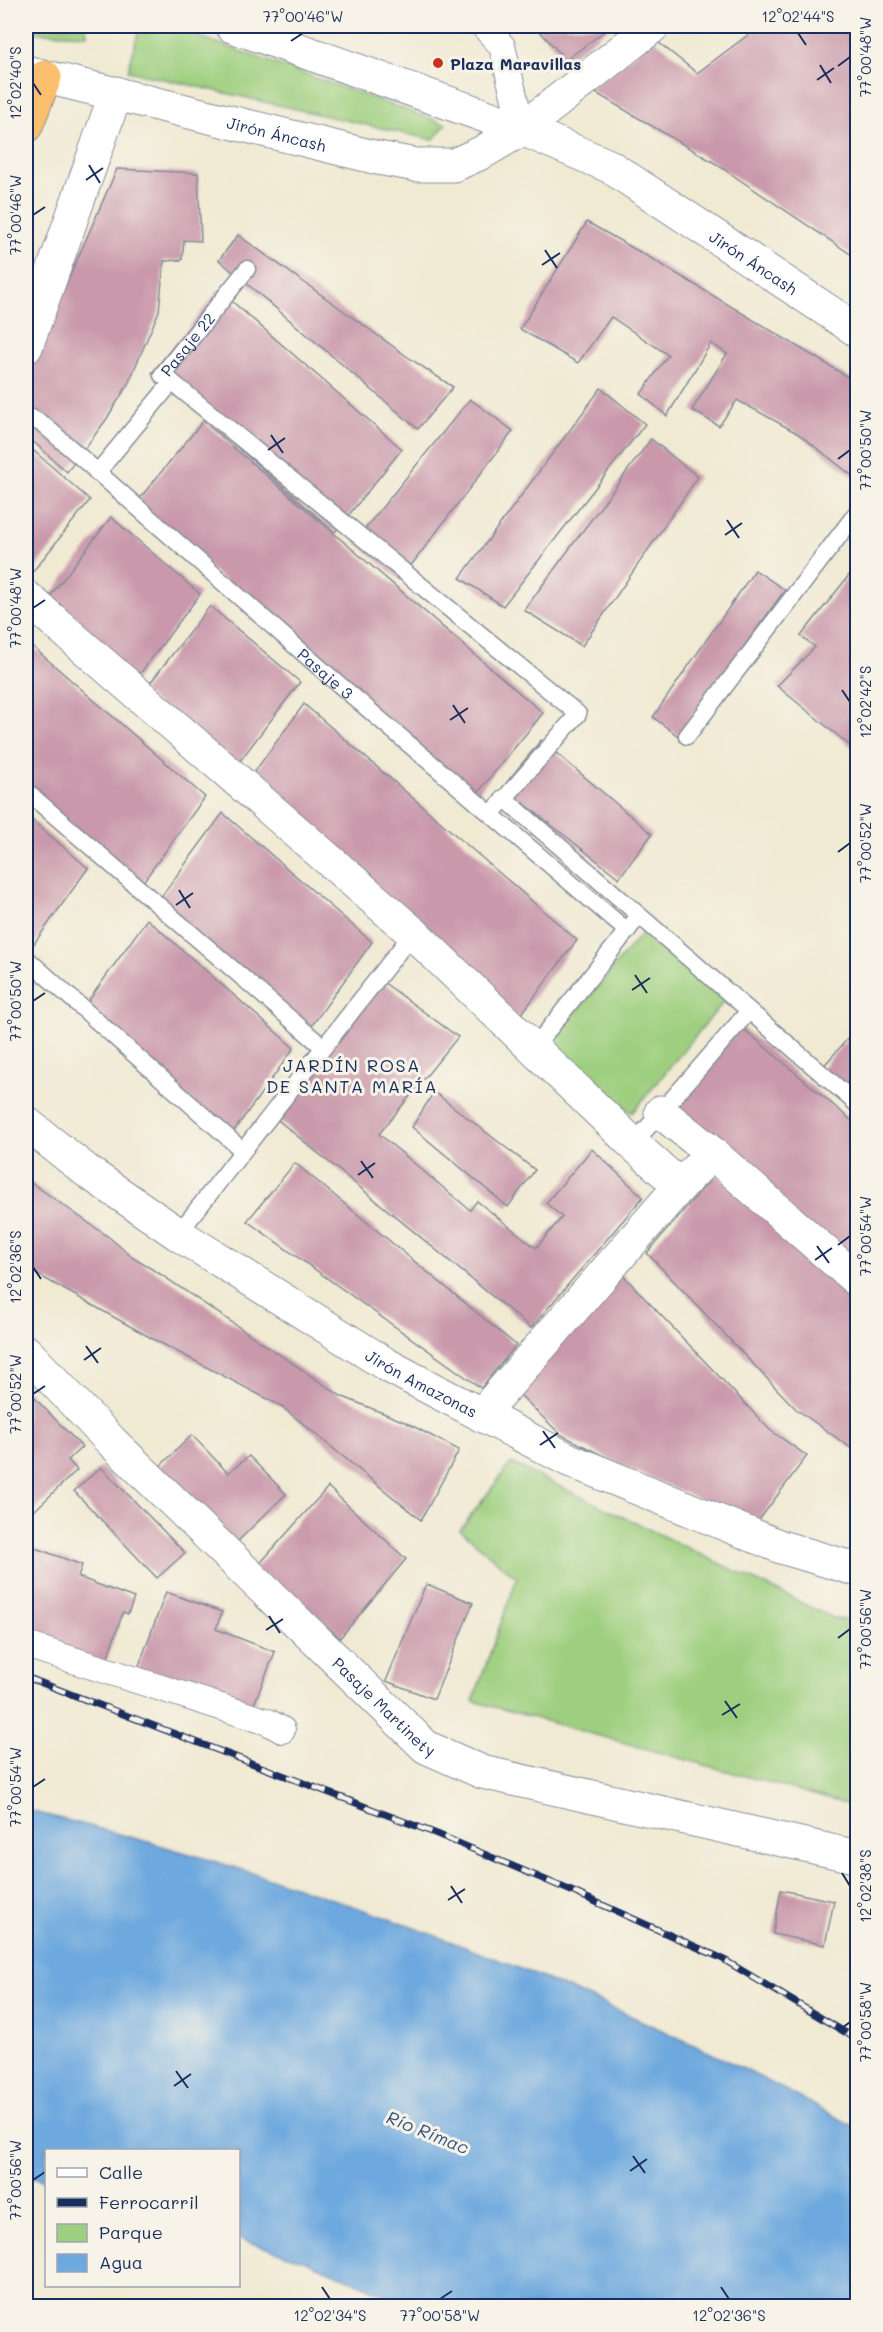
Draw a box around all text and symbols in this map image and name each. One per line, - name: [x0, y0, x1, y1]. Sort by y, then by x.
- text: 77°00'46"W: [263, 6, 343, 26]
- text: 12°02'44"S: [761, 6, 835, 26]
- text: 77°00'48"W: [855, 17, 875, 97]
- text: 12°02'40"S: [5, 46, 25, 120]
- place label: Plaza Maravillas: [450, 53, 581, 74]
- marker: Plaza Maravillas: [431, 56, 445, 70]
- street label: Jirón Áncash: [225, 111, 328, 155]
- text: 77°00'46"W: [5, 175, 25, 255]
- street label: Jirón Áncash: [706, 225, 802, 299]
- street label: Pasaje 22: [155, 308, 219, 380]
- text: 77°00'50"W: [855, 410, 875, 490]
- text: 77°00'48"W: [5, 568, 25, 648]
- street label: Pasaje 3: [294, 643, 358, 703]
- text: 12°02'42"S: [855, 666, 875, 738]
- text: 77°00'52"W: [855, 803, 875, 883]
- text: 77°00'50"W: [5, 961, 25, 1041]
- district label: JARDÍN ROSA DE SANTA MARÍA: [266, 1053, 438, 1098]
- text: 77°00'54"W: [855, 1196, 875, 1276]
- text: 12°02'36"S: [5, 1230, 25, 1304]
- street label: Jirón Amazonas: [362, 1344, 481, 1421]
- text: 77°00'52"W: [5, 1354, 25, 1434]
- text: 77°00'56"W: [855, 1589, 875, 1669]
- street label: Pasaje Martinety: [329, 1652, 439, 1760]
- text: 77°00'54"W: [5, 1747, 25, 1827]
- text: 12°02'38"S: [855, 1849, 875, 1923]
- text: 77°00'58"W: [855, 1982, 875, 2062]
- water label: Río Rímac: [383, 2105, 473, 2159]
- text: 77°00'56"W: [5, 2140, 25, 2220]
- legend: [45, 2149, 240, 2287]
- text: Calle: [99, 2160, 143, 2184]
- text: Ferrocarril: [99, 2190, 199, 2214]
- text: Parque: [99, 2220, 163, 2244]
- text: Agua: [99, 2250, 143, 2274]
- text: 12°02'34"S: [293, 2305, 367, 2325]
- text: 77°00'58"W: [400, 2305, 480, 2325]
- text: 12°02'36"S: [692, 2305, 766, 2325]

